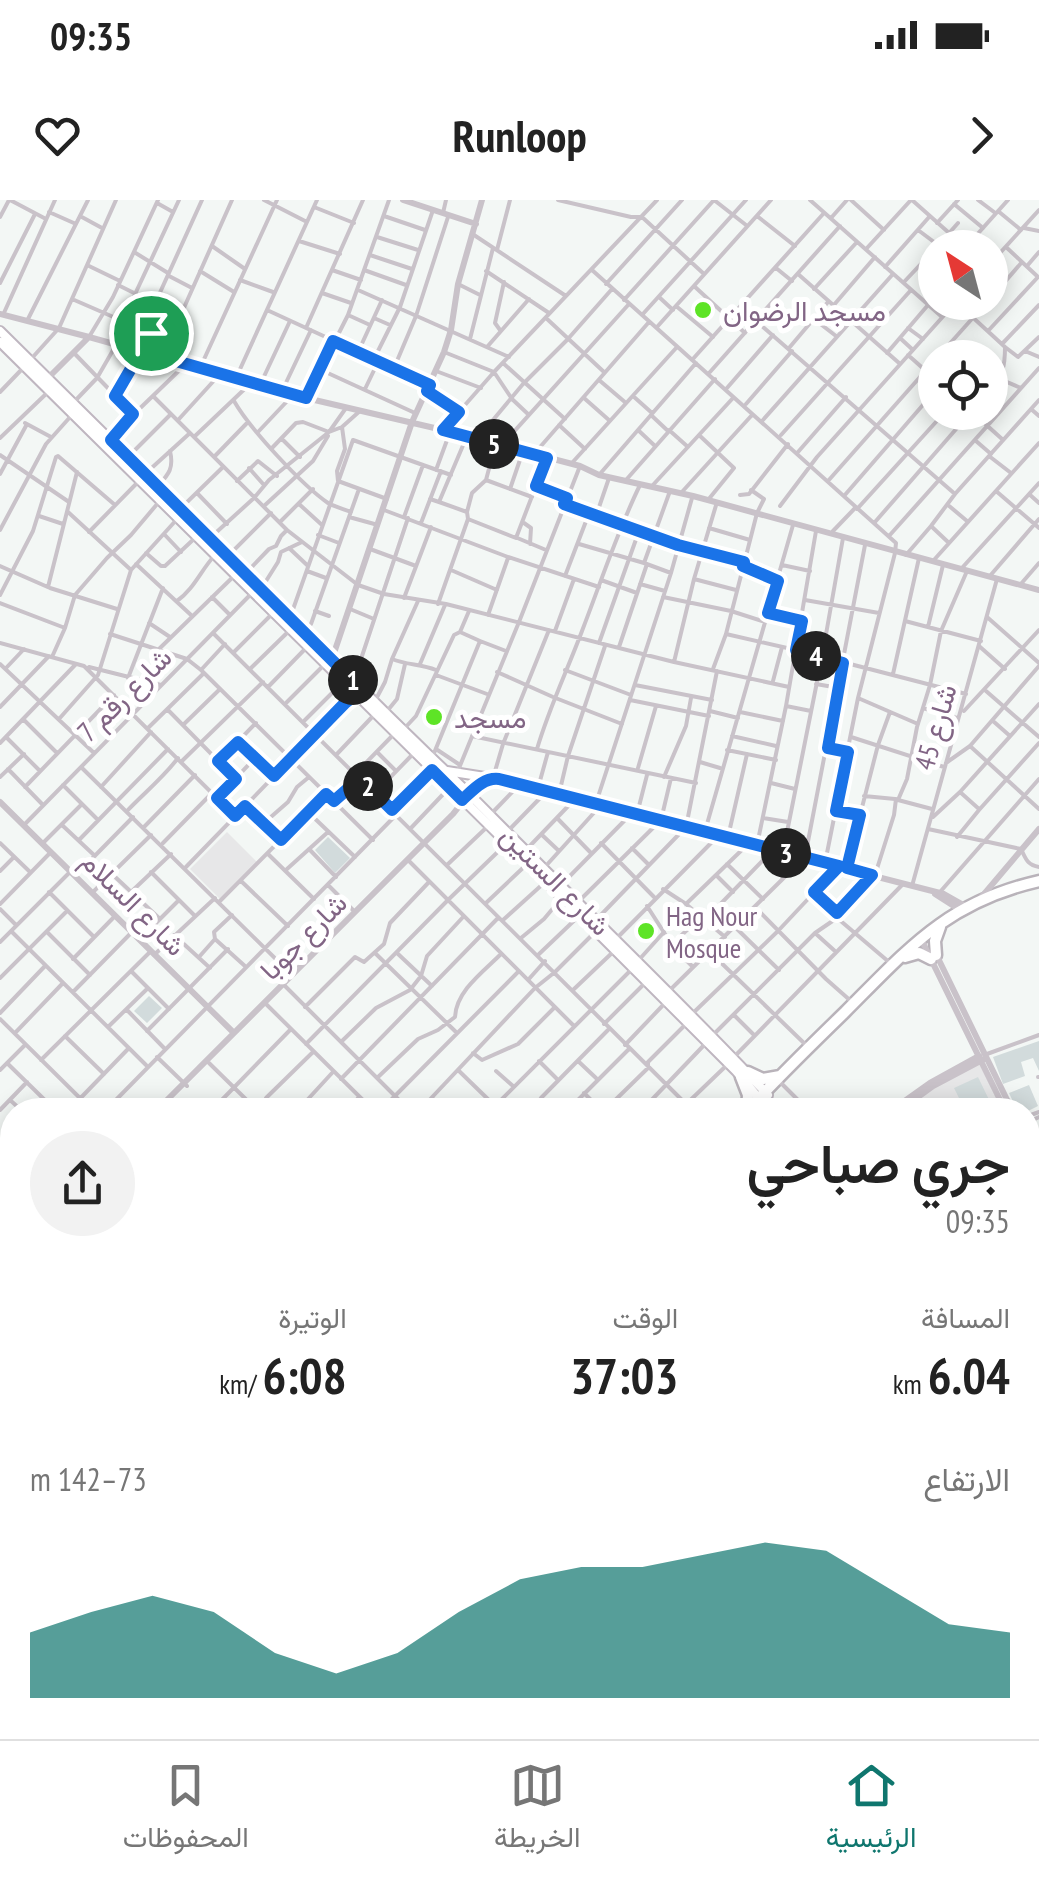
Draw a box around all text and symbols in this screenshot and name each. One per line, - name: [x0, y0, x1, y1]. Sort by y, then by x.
- text: 09:35: [50, 11, 132, 60]
- text: Runloop: [453, 106, 587, 164]
- icon: heart: [30, 108, 85, 163]
- icon: forward: [954, 108, 1009, 163]
- north arrow: [918, 230, 1008, 320]
- map controls: [918, 230, 1008, 430]
- pin: [109, 291, 194, 376]
- place label: مسجد الرضوان: [723, 292, 886, 329]
- marker: مسجد الرضوان: [692, 299, 714, 321]
- icon: arrive: [124, 306, 179, 361]
- button: locate: [918, 340, 1008, 430]
- pin: 5: [469, 419, 519, 469]
- text: 5: [487, 425, 501, 462]
- pin: 4: [791, 631, 841, 681]
- text: 4: [809, 637, 823, 674]
- street label: شارع رقم 7: [69, 639, 180, 750]
- pin: 1: [328, 655, 378, 705]
- text: 1: [346, 661, 360, 698]
- street label: شارع 45: [905, 680, 966, 774]
- place label: مسجد: [454, 699, 527, 736]
- marker: مسجد: [423, 706, 445, 728]
- pin: 2: [343, 761, 393, 811]
- text: 2: [361, 767, 375, 804]
- street label: شارع الستين: [492, 817, 619, 944]
- pin: 3: [761, 828, 811, 878]
- text: 3: [779, 834, 793, 871]
- street label: شارع السلام: [73, 843, 194, 964]
- street label: شارع جوبا: [251, 884, 355, 988]
- place label: Hag Nour Mosque: [666, 897, 758, 966]
- marker: Hag Nour Mosque: [635, 920, 657, 942]
- text: جري صباحي: [746, 1127, 1010, 1198]
- button: share: [30, 1131, 135, 1236]
- text: 09:35: [946, 1200, 1010, 1242]
- text: الوتيرة: [278, 1299, 347, 1336]
- text: الوقت: [613, 1299, 678, 1336]
- text: المسافة: [921, 1299, 1010, 1336]
- text: 6:08: [262, 1343, 347, 1408]
- text: 37:03: [570, 1343, 678, 1408]
- text: 6.04: [928, 1343, 1010, 1408]
- text: /km: [219, 1365, 262, 1402]
- text: km: [893, 1365, 928, 1402]
- text: 73–142 m: [30, 1458, 147, 1500]
- text: الارتفاع: [923, 1458, 1010, 1500]
- tab: المحفوظات: [123, 1758, 249, 1862]
- tab: الخريطة: [494, 1758, 581, 1862]
- tab: الرئيسية: [826, 1758, 916, 1862]

